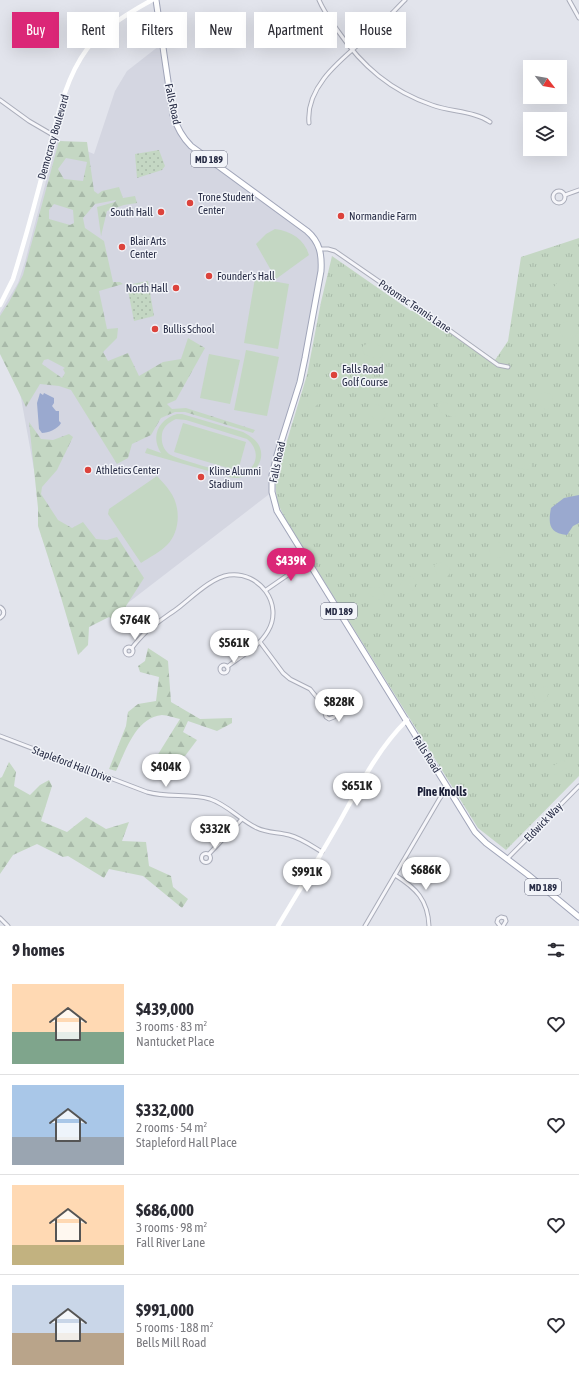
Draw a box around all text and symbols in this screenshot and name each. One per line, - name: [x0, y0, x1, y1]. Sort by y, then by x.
- chip: Buy: [12, 12, 59, 48]
- chip: Rent: [67, 12, 119, 48]
- chip: Filters: [127, 12, 187, 48]
- chip: New: [195, 12, 246, 48]
- chip: Apartment: [254, 12, 337, 48]
- chip: House: [345, 12, 406, 48]
- north arrow: [523, 60, 567, 104]
- map controls: [523, 60, 567, 156]
- street label: Falls Road: [163, 82, 183, 126]
- street label: Democracy Boulevard: [35, 93, 71, 181]
- button: layers: [523, 112, 567, 156]
- road number: MD 189: [191, 151, 227, 167]
- place label: Trone Student Center: [198, 191, 254, 216]
- marker: Trone Student Center: [185, 198, 195, 208]
- place label: South Hall: [111, 206, 153, 218]
- marker: South Hall: [156, 207, 166, 217]
- place label: Normandie Farm: [349, 210, 417, 222]
- marker: Normandie Farm: [336, 211, 346, 221]
- place label: Blair Arts Center: [130, 235, 166, 260]
- marker: Blair Arts Center: [117, 242, 127, 252]
- place label: Founder's Hall: [217, 270, 275, 282]
- marker: Founder's Hall: [204, 271, 214, 281]
- street label: Potomac Tennis Lane: [377, 277, 453, 335]
- place label: North Hall: [126, 282, 168, 294]
- marker: North Hall: [171, 283, 181, 293]
- place label: Bullis School: [163, 323, 215, 335]
- marker: Bullis School: [150, 324, 160, 334]
- place label: Falls Road Golf Course: [342, 363, 388, 388]
- marker: Falls Road Golf Course: [329, 370, 339, 380]
- street label: Falls Road: [267, 440, 287, 484]
- place label: Athletics Center: [96, 464, 160, 476]
- marker: Athletics Center: [83, 465, 93, 475]
- place label: Kline Alumni Stadium: [209, 465, 261, 490]
- marker: Kline Alumni Stadium: [196, 472, 206, 482]
- pin: $439K: [263, 548, 319, 582]
- text: $439K: [276, 553, 306, 568]
- road number: MD 189: [321, 603, 357, 619]
- pin: $764K: [107, 607, 163, 641]
- text: $764K: [120, 612, 150, 627]
- pin: $561K: [206, 630, 262, 664]
- text: $561K: [219, 635, 249, 650]
- pin: $828K: [311, 689, 367, 723]
- text: $828K: [324, 694, 354, 709]
- street label: Falls Road: [411, 733, 443, 775]
- street label: Stapleford Hall Drive: [31, 743, 113, 785]
- pin: $404K: [138, 754, 194, 788]
- text: $404K: [151, 759, 181, 774]
- pin: $651K: [329, 773, 385, 807]
- text: $651K: [342, 778, 372, 793]
- district label: Pine Knolls: [417, 785, 467, 799]
- street label: Eldwick Way: [521, 800, 565, 844]
- pin: $332K: [187, 816, 243, 850]
- text: $332K: [200, 821, 230, 836]
- pin: $686K: [398, 857, 454, 891]
- pin: $991K: [279, 859, 335, 893]
- text: $686K: [411, 862, 441, 877]
- text: $991K: [292, 864, 322, 879]
- road number: MD 189: [525, 879, 561, 895]
- icon: filters: [545, 939, 567, 961]
- text: 9 homes: [12, 940, 65, 960]
- text: $439,000: [136, 999, 194, 1019]
- icon: home: [44, 1000, 92, 1048]
- icon: heart: [545, 1013, 567, 1035]
- text: 3 rooms · 83 m²: [136, 1019, 207, 1034]
- text: Nantucket Place: [136, 1034, 214, 1049]
- text: $332,000: [136, 1100, 194, 1120]
- icon: home: [44, 1101, 92, 1149]
- icon: heart: [545, 1114, 567, 1136]
- text: 2 rooms · 54 m²: [136, 1120, 207, 1135]
- text: Stapleford Hall Place: [136, 1135, 237, 1150]
- text: $686,000: [136, 1200, 194, 1220]
- icon: home: [44, 1201, 92, 1249]
- icon: heart: [545, 1214, 567, 1236]
- text: 3 rooms · 98 m²: [136, 1220, 207, 1235]
- text: Fall River Lane: [136, 1235, 205, 1250]
- text: $991,000: [136, 1300, 194, 1320]
- icon: home: [44, 1301, 92, 1349]
- icon: heart: [545, 1314, 567, 1336]
- text: 5 rooms · 188 m²: [136, 1320, 213, 1335]
- text: Bells Mill Road: [136, 1335, 207, 1350]

